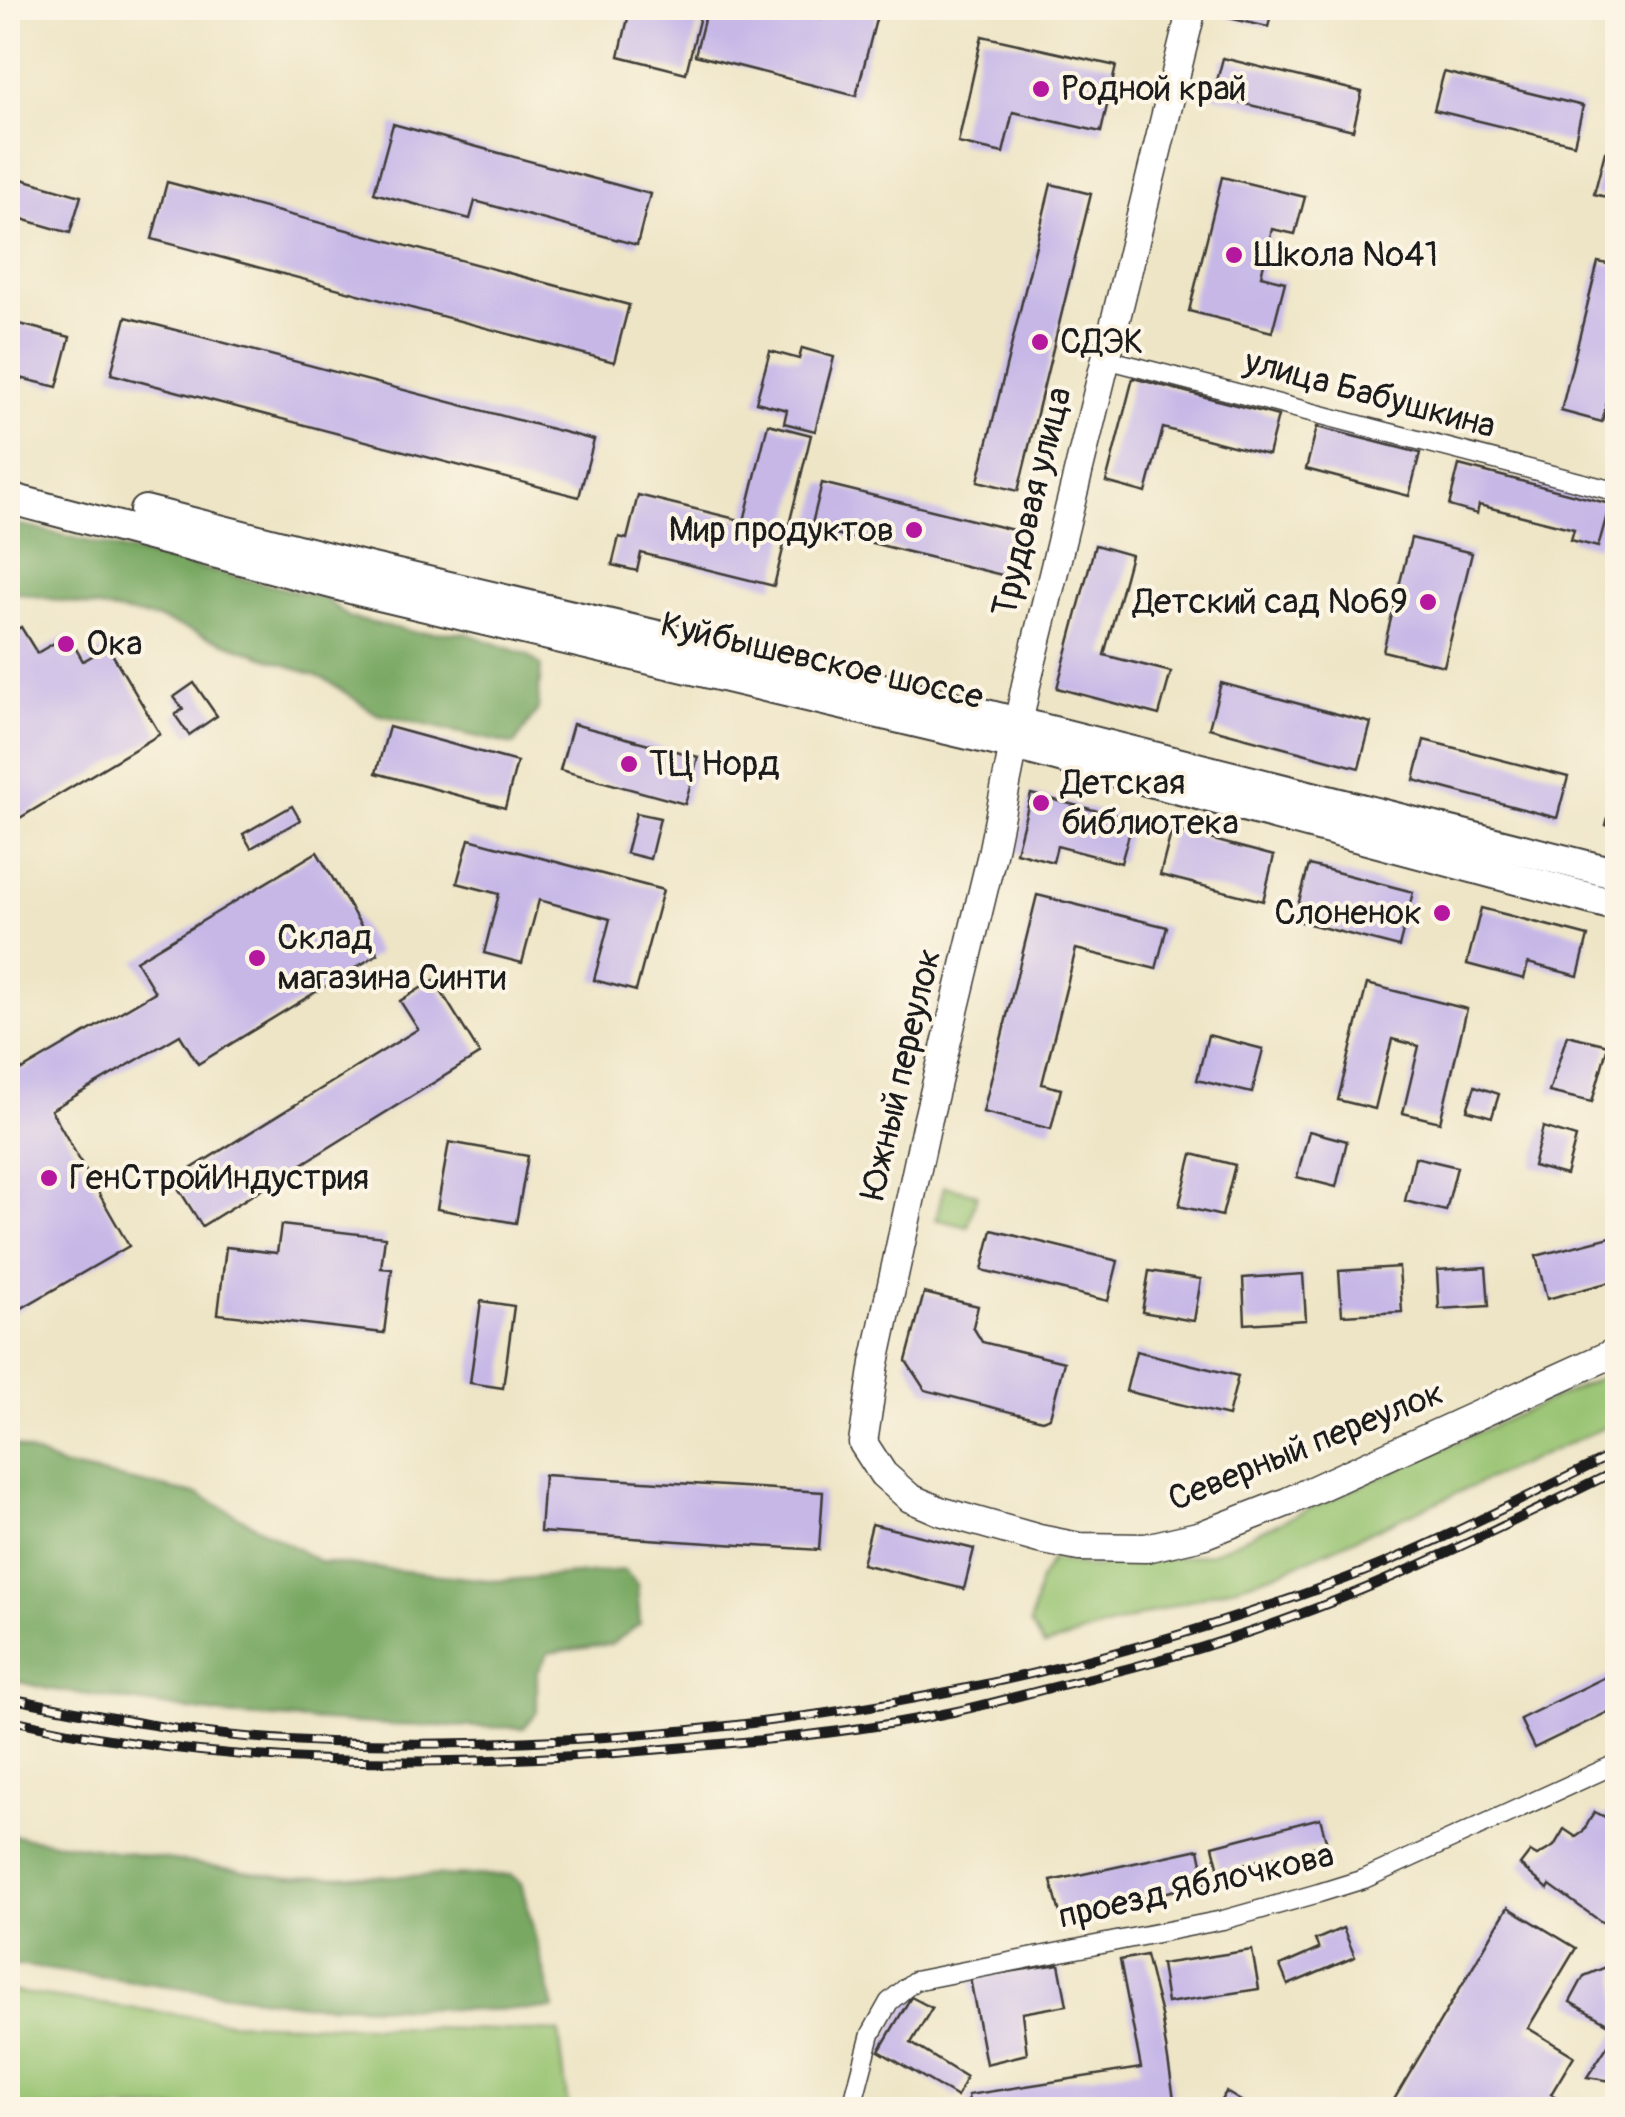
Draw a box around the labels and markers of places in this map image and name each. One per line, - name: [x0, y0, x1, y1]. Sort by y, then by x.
- place label: Родной край: [1061, 67, 1247, 111]
- marker: Родной край: [1030, 78, 1052, 100]
- place label: Школа №41: [1254, 233, 1438, 277]
- marker: Школа №41: [1223, 244, 1245, 266]
- place label: СДЭК: [1060, 320, 1144, 364]
- marker: СДЭК: [1029, 331, 1051, 353]
- place label: Мир продуктов: [668, 508, 894, 552]
- marker: Мир продуктов: [903, 519, 925, 541]
- place label: Детский сад №69: [1131, 580, 1408, 624]
- marker: Детский сад №69: [1417, 591, 1439, 613]
- place label: Ока: [86, 622, 143, 666]
- marker: Ока: [55, 633, 77, 655]
- place label: ТЦ Норд: [649, 742, 779, 786]
- marker: ТЦ Норд: [618, 753, 640, 775]
- place label: Детская библиотека: [1059, 761, 1239, 845]
- marker: Детская библиотека: [1030, 792, 1052, 814]
- place label: Слоненок: [1274, 891, 1422, 935]
- marker: Слоненок: [1431, 902, 1453, 924]
- place label: Склад магазина Синти: [277, 916, 506, 1000]
- marker: Склад магазина Синти: [246, 947, 268, 969]
- place label: ГенСтройИндустрия: [69, 1156, 369, 1200]
- marker: ГенСтройИндустрия: [38, 1167, 60, 1189]

